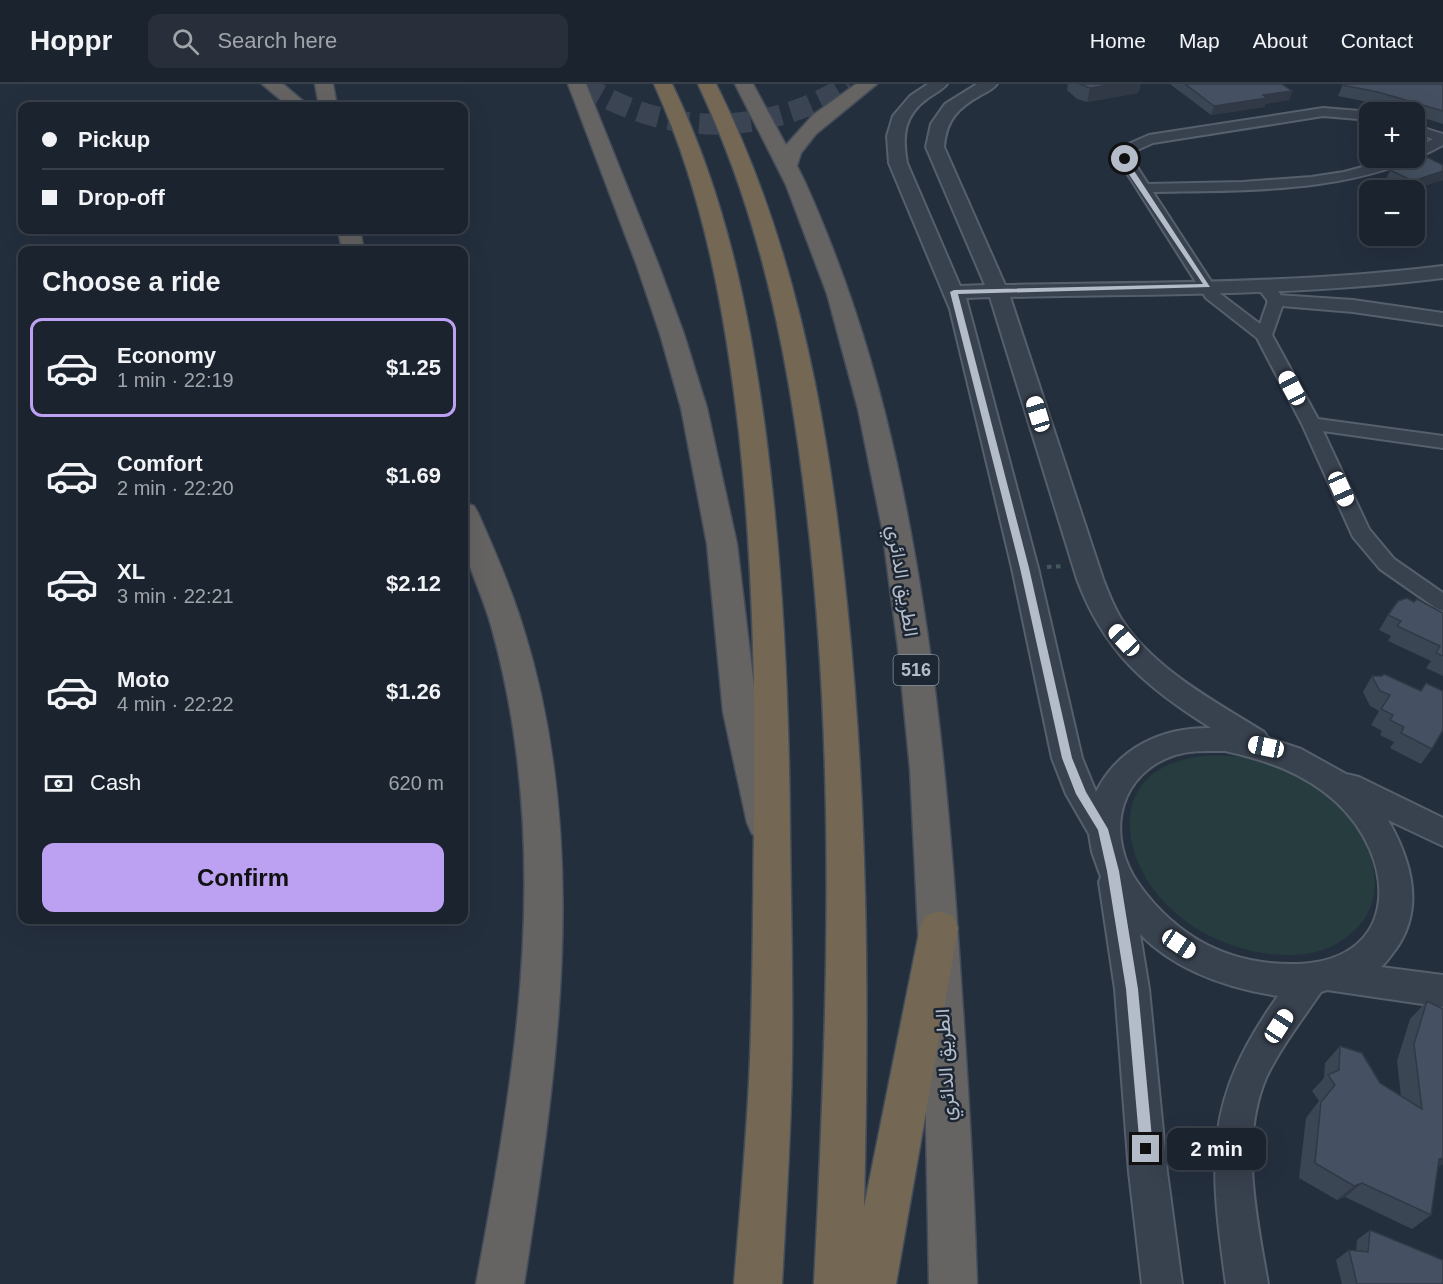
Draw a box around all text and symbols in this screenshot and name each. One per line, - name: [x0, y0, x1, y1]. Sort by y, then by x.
- search box: [148, 14, 568, 68]
- text: Hoppr: [30, 25, 112, 56]
- icon: search: [169, 25, 202, 58]
- text: Search here: [217, 28, 337, 53]
- text: Home: [1090, 29, 1146, 52]
- text: Map: [1179, 29, 1220, 52]
- text: About: [1253, 29, 1308, 52]
- text: Contact: [1341, 29, 1413, 52]
- map controls: [1359, 102, 1425, 246]
- button: +: [1359, 102, 1425, 168]
- text: Pickup: [78, 127, 150, 152]
- route start: [1111, 145, 1138, 172]
- button: −: [1359, 180, 1425, 246]
- text: Drop-off: [78, 185, 165, 210]
- text: Choose a ride: [42, 267, 221, 297]
- icon: car: [45, 341, 99, 395]
- text: Economy: [117, 343, 216, 368]
- text: $1.25: [386, 355, 441, 380]
- car: [1276, 368, 1308, 408]
- text: 1 min · 22:19: [117, 369, 234, 391]
- car: [1024, 394, 1052, 434]
- icon: car: [45, 449, 99, 503]
- text: Comfort: [117, 451, 203, 476]
- text: $1.69: [386, 463, 441, 488]
- car: [1325, 469, 1357, 509]
- text: 2 min · 22:20: [117, 477, 234, 499]
- street label: الطريق الدائري: [877, 524, 923, 639]
- icon: car: [45, 557, 99, 611]
- text: XL: [117, 559, 145, 584]
- text: $2.12: [386, 571, 441, 596]
- text: 3 min · 22:21: [117, 585, 234, 607]
- car: [1105, 621, 1143, 659]
- road number: 516: [894, 655, 938, 685]
- icon: car: [45, 665, 99, 719]
- text: Moto: [117, 667, 170, 692]
- text: $1.26: [386, 679, 441, 704]
- text: 4 min · 22:22: [117, 693, 234, 715]
- car: [1247, 734, 1285, 760]
- icon: cash: [42, 767, 75, 800]
- text: Cash: [90, 770, 141, 795]
- text: 620 m: [388, 772, 444, 794]
- button: Confirm: [42, 843, 444, 912]
- car: [1159, 926, 1199, 962]
- car: [1262, 1006, 1296, 1046]
- street label: الطريق الدائري: [931, 1008, 965, 1122]
- callout: 2 min: [1167, 1128, 1266, 1170]
- route end: [1132, 1135, 1159, 1162]
- text: 2 min: [1190, 1138, 1243, 1160]

